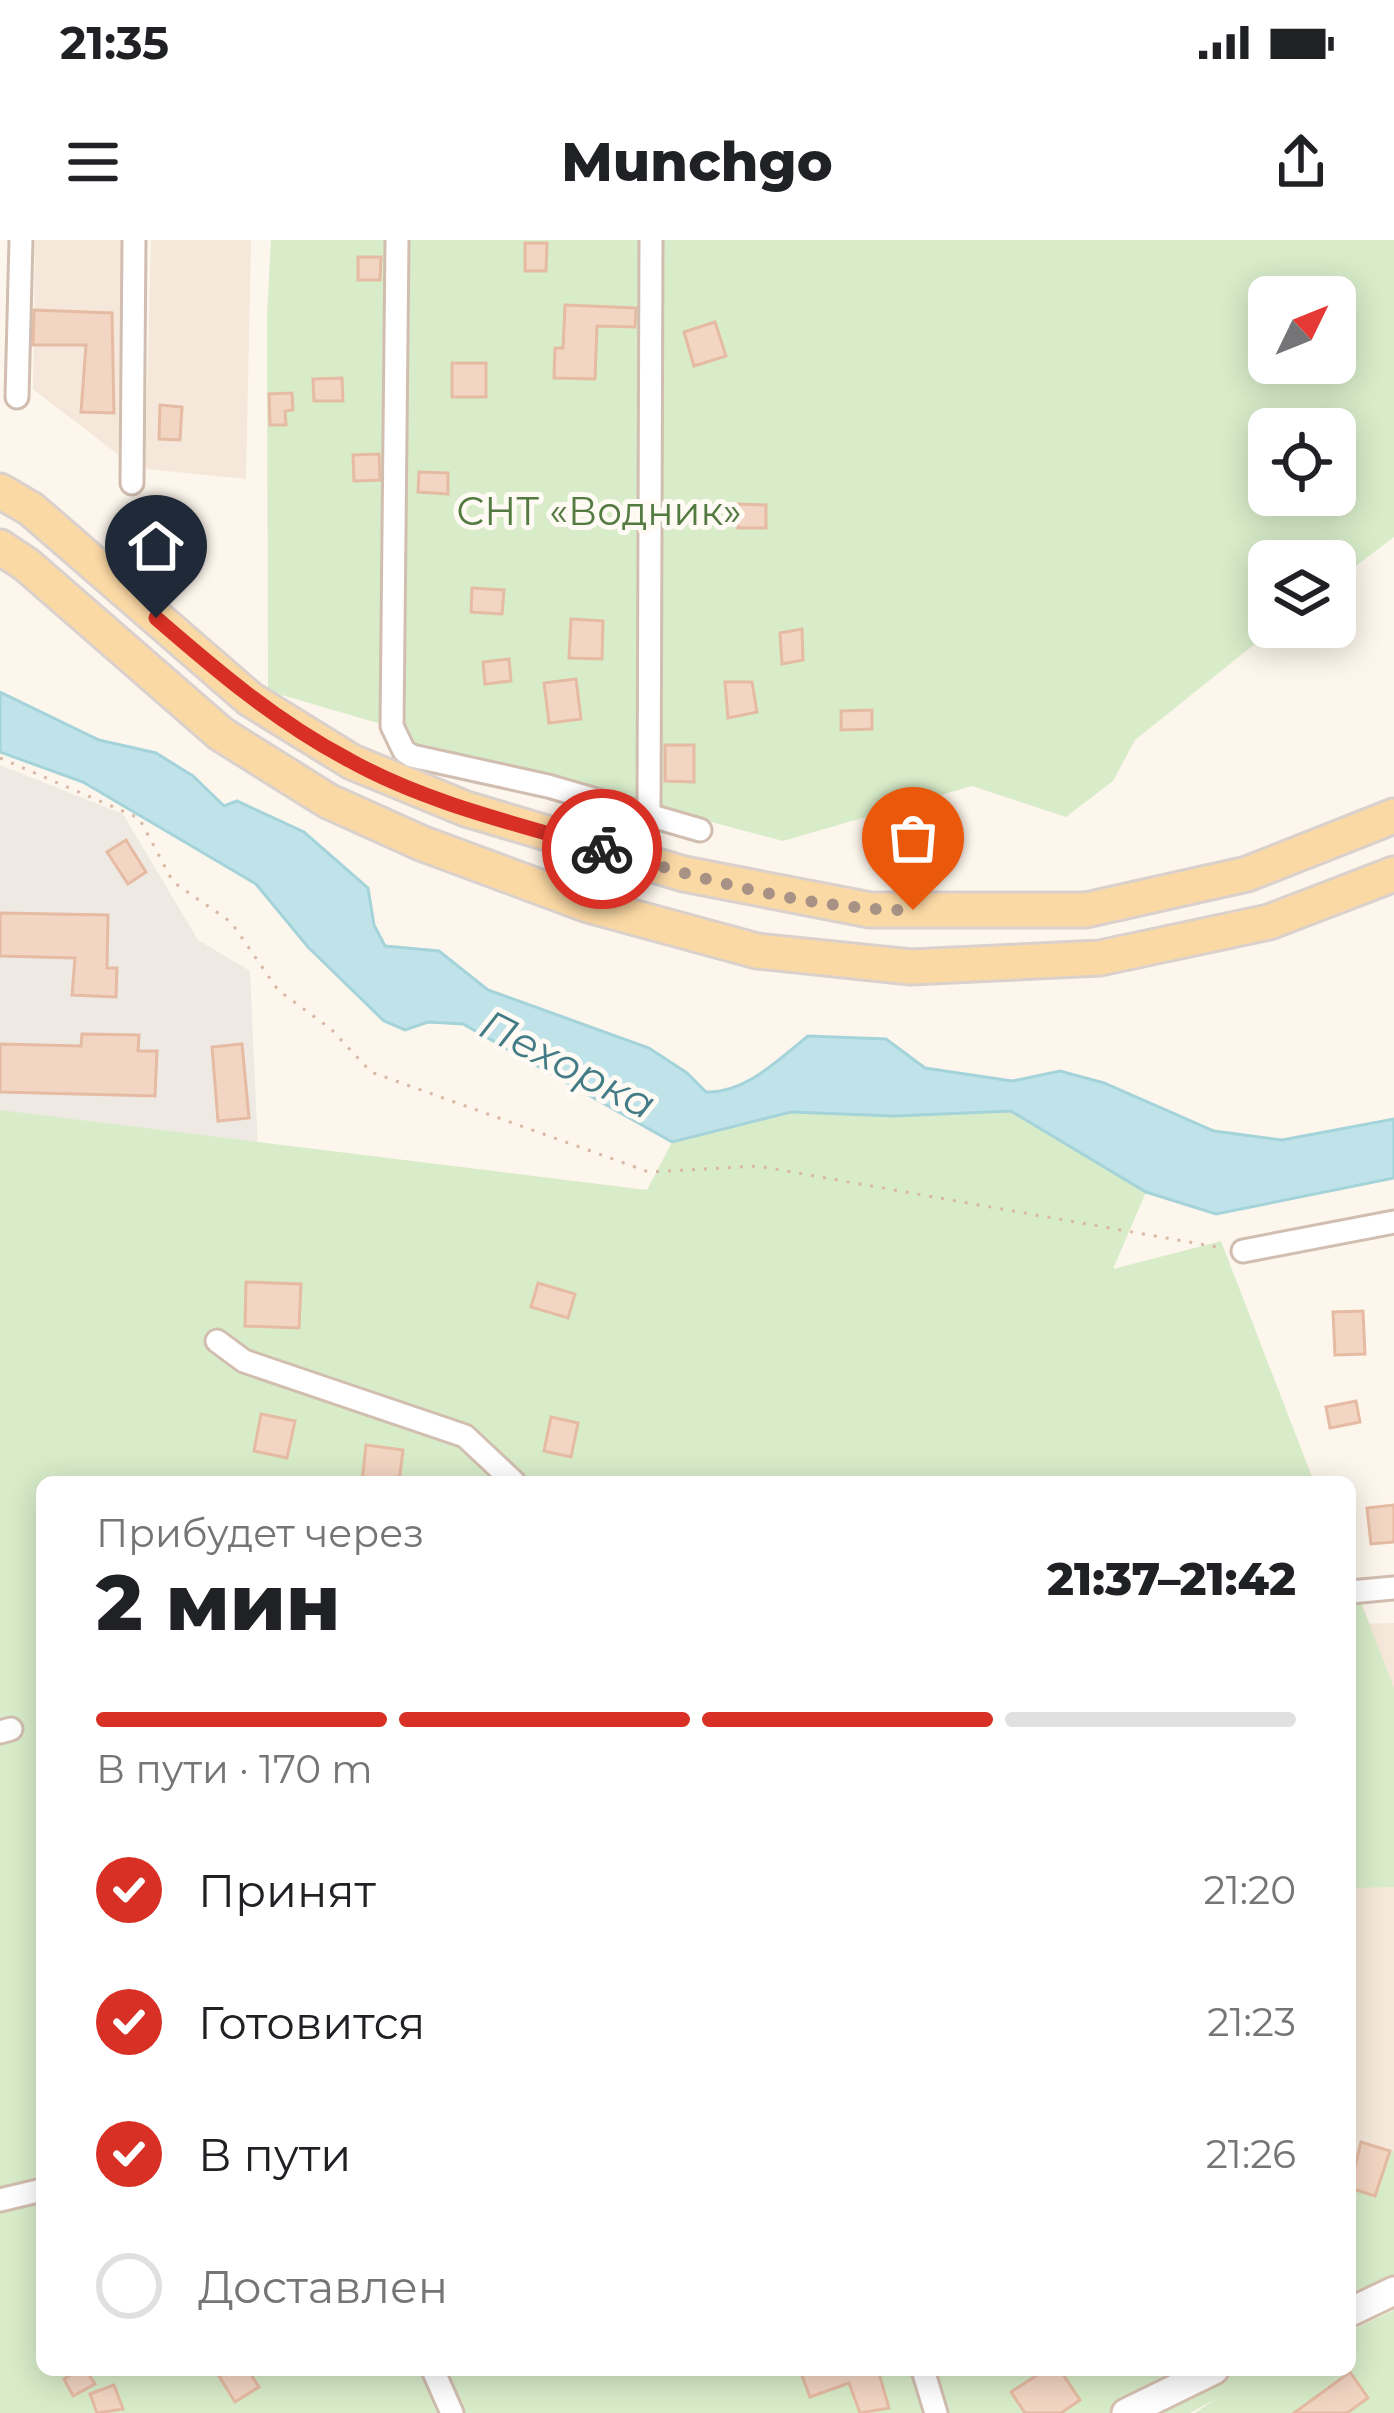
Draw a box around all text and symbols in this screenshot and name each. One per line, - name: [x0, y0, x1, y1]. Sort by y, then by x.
- text: 21:35: [60, 15, 169, 70]
- icon: menu: [60, 129, 126, 195]
- text: Munchgo: [561, 129, 833, 195]
- icon: share: [1268, 129, 1334, 195]
- north arrow: [1248, 276, 1356, 384]
- map controls: [1248, 276, 1356, 648]
- button: locate: [1248, 408, 1356, 516]
- park label: СНТ «Водник»: [456, 487, 742, 535]
- pin: [105, 495, 207, 618]
- icon: home: [123, 513, 189, 579]
- button: layers: [1248, 540, 1356, 648]
- pin: [862, 787, 964, 910]
- courier: [542, 789, 662, 909]
- icon: bag: [880, 805, 946, 871]
- icon: bike: [569, 816, 635, 882]
- water label: Пехорка: [472, 998, 664, 1130]
- text: Прибудет через: [96, 1509, 424, 1557]
- text: 21:37–21:42: [1047, 1551, 1296, 1606]
- text: 2 мин: [96, 1554, 341, 1650]
- text: В пути · 170 m: [96, 1745, 373, 1793]
- icon: check: [96, 1857, 162, 1923]
- text: Принят: [198, 1863, 376, 1918]
- text: 21:20: [1204, 1866, 1296, 1914]
- icon: check: [96, 1989, 162, 2055]
- text: Готовится: [198, 1995, 425, 2050]
- text: 21:23: [1207, 1998, 1296, 2046]
- icon: check: [96, 2121, 162, 2187]
- text: В пути: [198, 2127, 351, 2182]
- text: 21:26: [1206, 2130, 1296, 2178]
- text: Доставлен: [198, 2259, 448, 2314]

